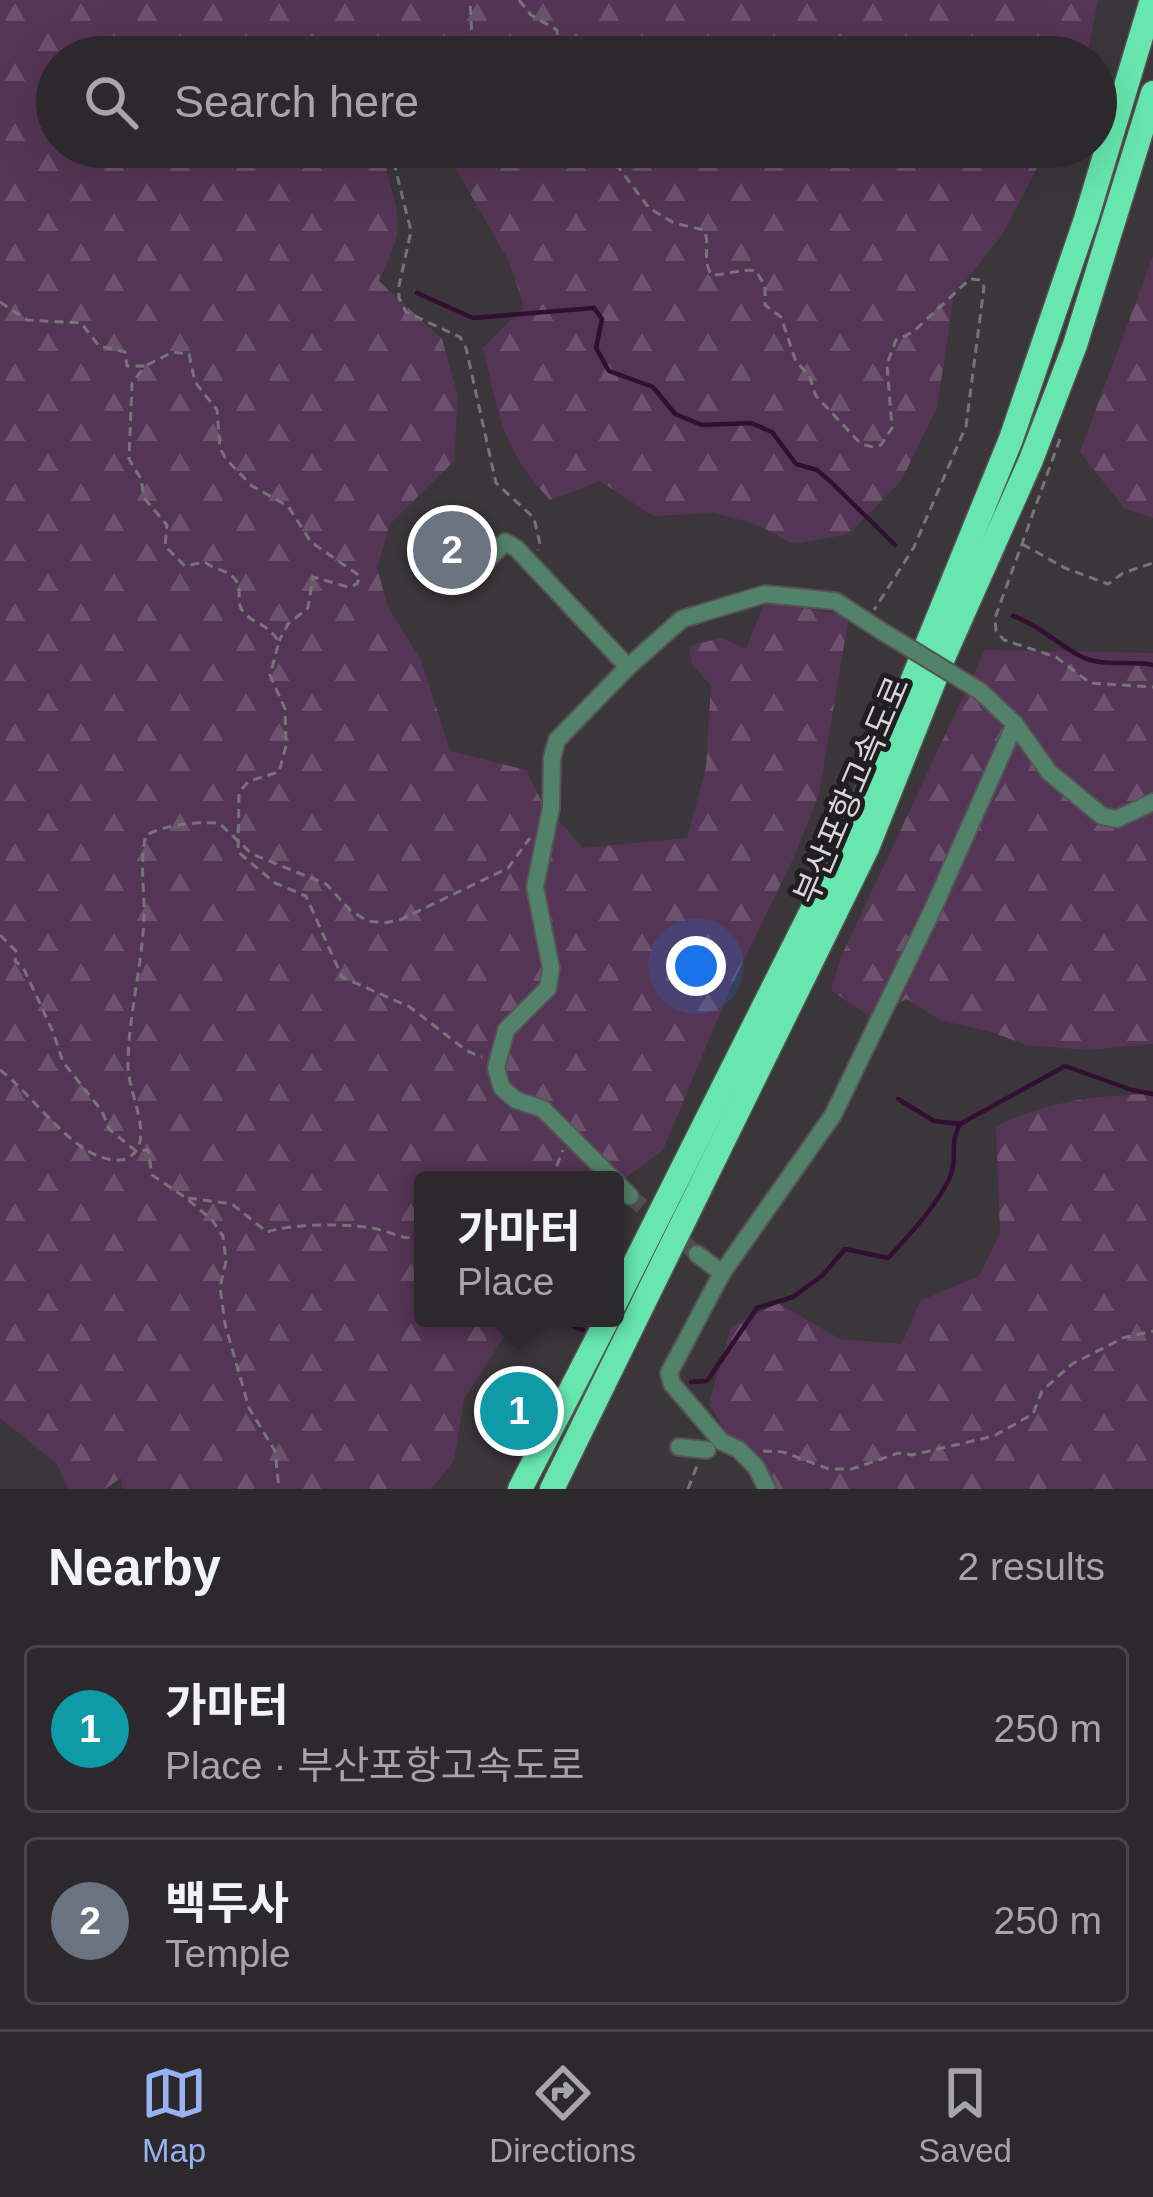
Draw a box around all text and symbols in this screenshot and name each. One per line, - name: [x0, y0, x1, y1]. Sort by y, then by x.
- search box: [36, 36, 1117, 168]
- icon: search: [78, 69, 144, 135]
- text: Search here: [174, 76, 419, 127]
- pin: 2: [413, 505, 491, 595]
- street label: 부산포항고속도로: [787, 671, 916, 909]
- your location: [666, 936, 726, 996]
- popup: [414, 1171, 624, 1327]
- text: 가마터: [457, 1206, 581, 1257]
- text: Place: [457, 1260, 554, 1303]
- pin: 1: [480, 1366, 558, 1456]
- text: Nearby: [48, 1539, 221, 1596]
- text: 2 results: [958, 1545, 1105, 1588]
- text: 가마터: [165, 1680, 289, 1731]
- text: 1: [79, 1707, 101, 1750]
- text: 250 m: [994, 1707, 1102, 1750]
- text: Place · 부산포항고속도로: [165, 1744, 584, 1787]
- text: 백두사: [165, 1878, 289, 1929]
- text: 2: [79, 1899, 101, 1942]
- text: 250 m: [994, 1899, 1102, 1942]
- text: Temple: [165, 1932, 291, 1975]
- tab: Map: [141, 2060, 207, 2170]
- tab: Directions: [489, 2060, 636, 2170]
- tab: Saved: [918, 2060, 1012, 2170]

